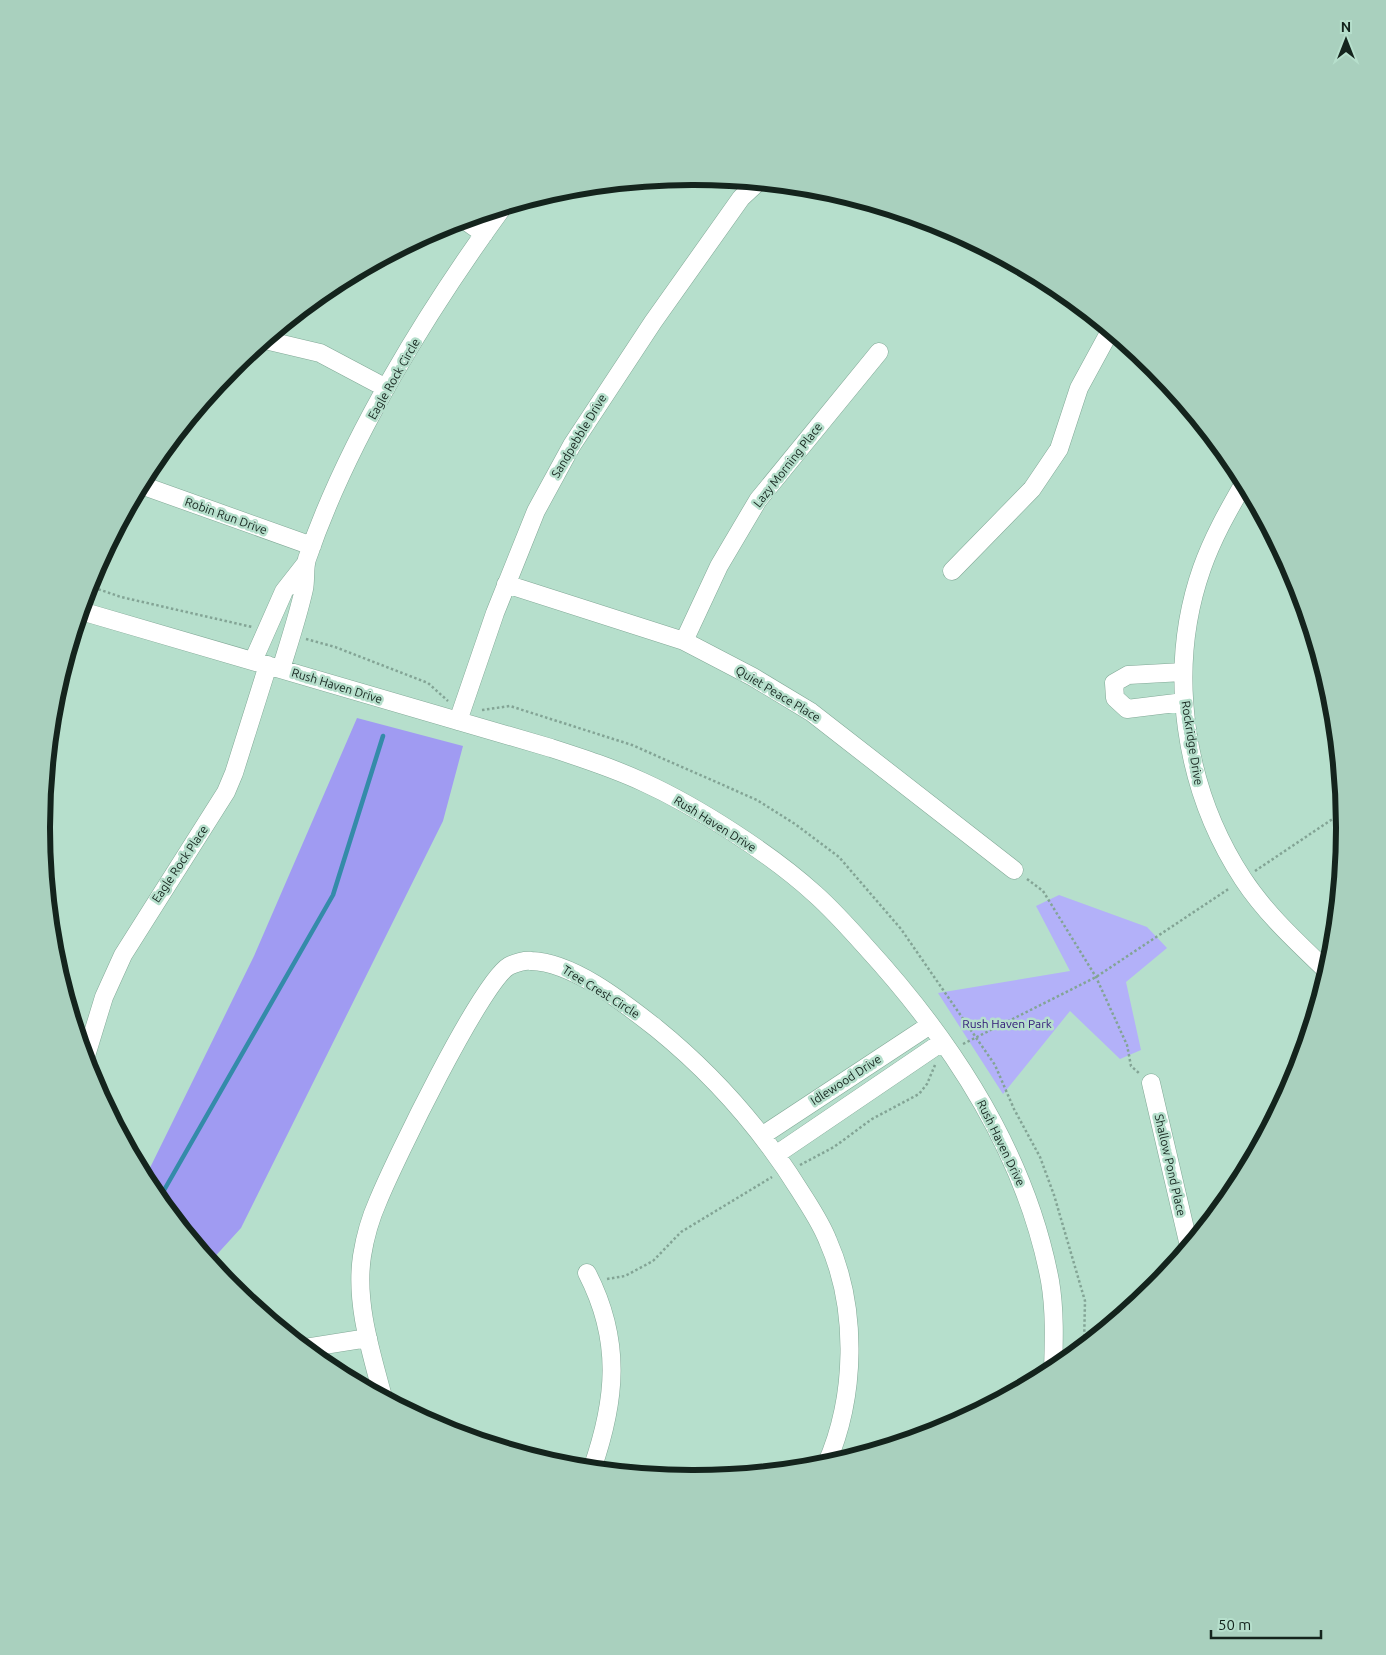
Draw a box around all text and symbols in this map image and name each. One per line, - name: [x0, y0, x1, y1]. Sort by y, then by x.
- north arrow: [1321, 15, 1371, 65]
- text: N: [1341, 19, 1351, 35]
- street label: Eagle Rock Circle: [365, 336, 422, 422]
- street label: Sandpebble Drive: [549, 392, 609, 480]
- street label: Lazy Morning Place: [751, 420, 825, 509]
- street label: Robin Run Drive: [183, 495, 269, 536]
- street label: Quiet Peace Place: [734, 663, 823, 724]
- street label: Rush Haven Drive: [290, 666, 384, 705]
- street label: Rockridge Drive: [1179, 700, 1206, 786]
- street label: Rush Haven Drive: [672, 793, 759, 854]
- street label: Eagle Rock Place: [149, 823, 210, 905]
- street label: Tree Crest Circle: [560, 963, 642, 1020]
- park label: Rush Haven Park: [962, 1017, 1052, 1030]
- street label: Idlewood Drive: [808, 1052, 883, 1107]
- street label: Rush Haven Drive: [975, 1098, 1028, 1188]
- street label: Shallow Pond Place: [1152, 1113, 1189, 1217]
- scale bar: [1211, 1608, 1321, 1640]
- text: 50 m: [1218, 1616, 1251, 1633]

